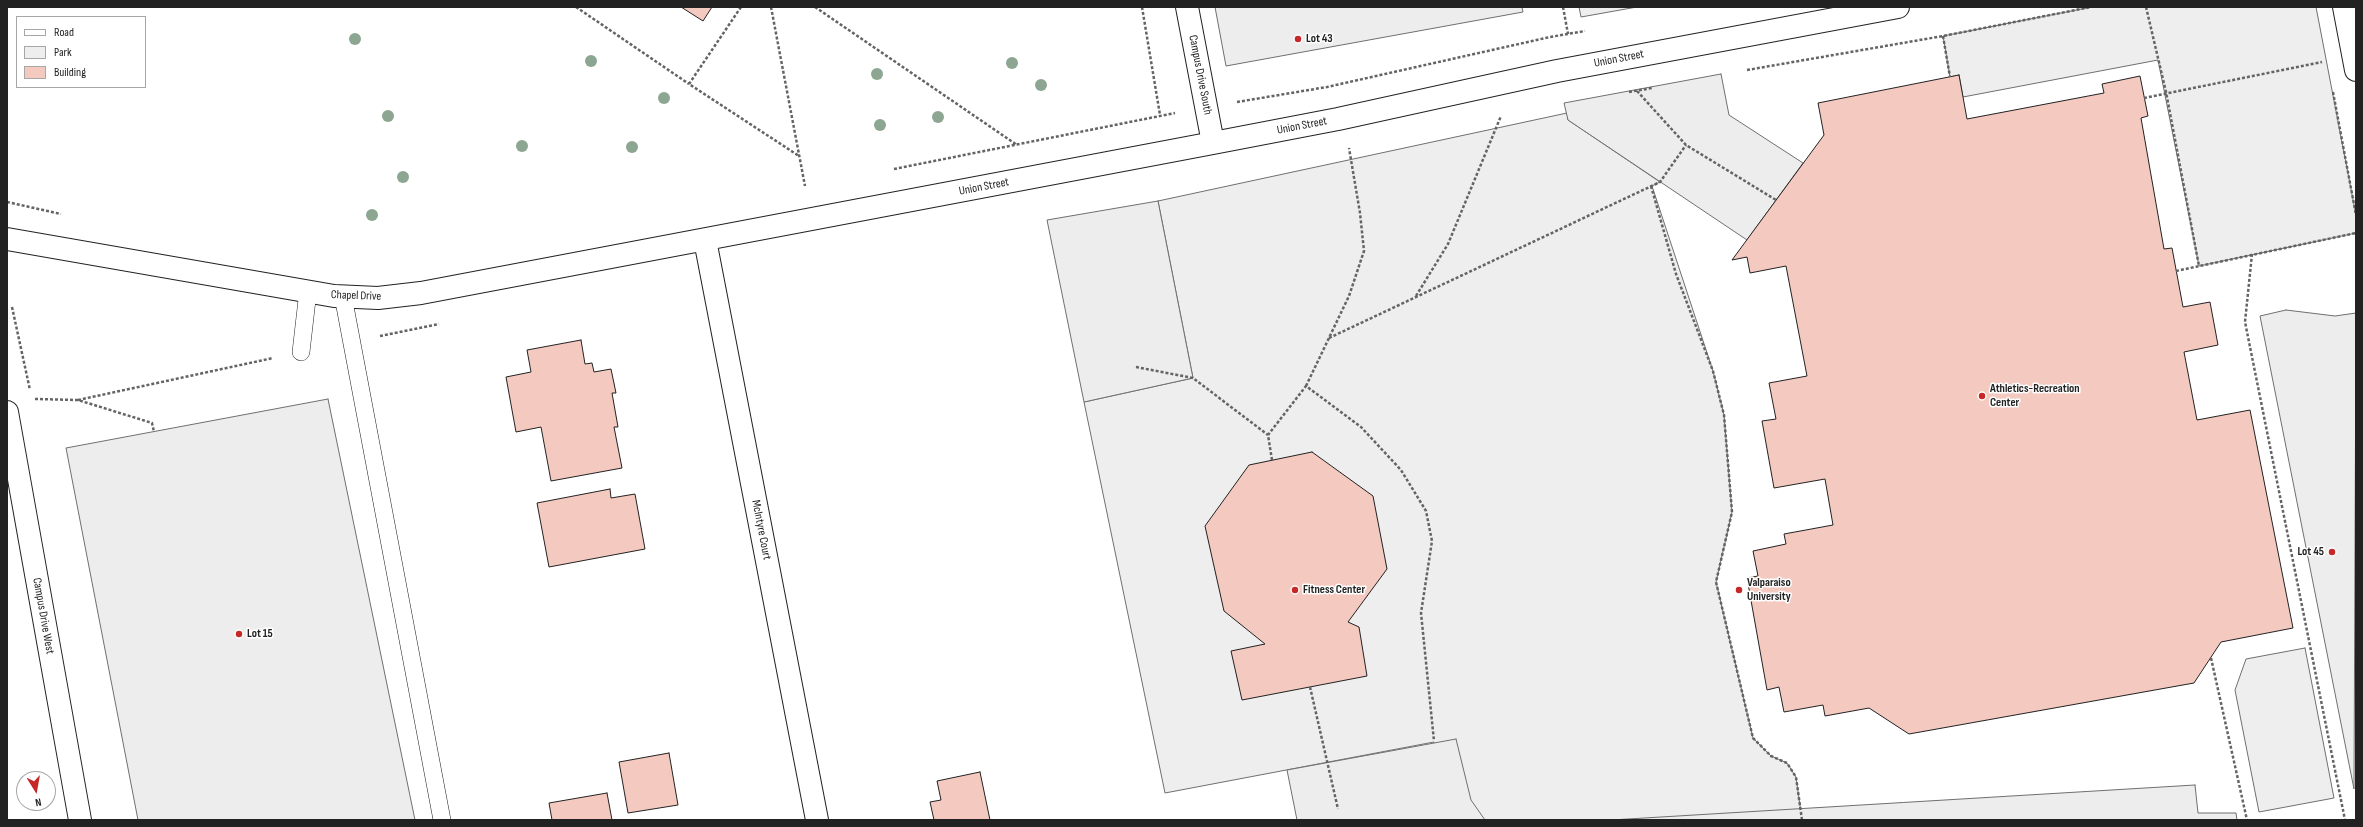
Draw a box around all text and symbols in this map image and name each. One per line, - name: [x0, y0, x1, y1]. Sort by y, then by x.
- legend: [16, 16, 146, 88]
- text: Road: [54, 25, 74, 40]
- place label: Lot 43: [1306, 32, 1333, 46]
- street label: Campus Drive South: [1185, 34, 1215, 116]
- marker: Lot 43: [1293, 34, 1303, 44]
- text: Park: [54, 45, 72, 60]
- street label: Union Street: [1593, 47, 1645, 71]
- text: Building: [54, 65, 86, 80]
- street label: Union Street: [1276, 114, 1328, 138]
- street label: Union Street: [958, 175, 1010, 199]
- street label: Chapel Drive: [331, 288, 381, 304]
- place label: Athletics-Recreation Center: [1990, 382, 2080, 410]
- marker: Athletics-Recreation Center: [1977, 391, 1987, 401]
- street label: McIntyre Court: [748, 499, 774, 561]
- place label: Lot 45: [2297, 545, 2324, 559]
- marker: Lot 45: [2327, 547, 2337, 557]
- place label: Valparaiso University: [1747, 576, 1791, 604]
- street label: Campus Drive West: [29, 577, 57, 655]
- place label: Fitness Center: [1303, 583, 1365, 597]
- marker: Fitness Center: [1290, 585, 1300, 595]
- marker: Valparaiso University: [1734, 585, 1744, 595]
- place label: Lot 15: [247, 627, 273, 641]
- marker: Lot 15: [234, 629, 244, 639]
- north arrow: [16, 771, 56, 811]
- text: N: [34, 795, 42, 809]

